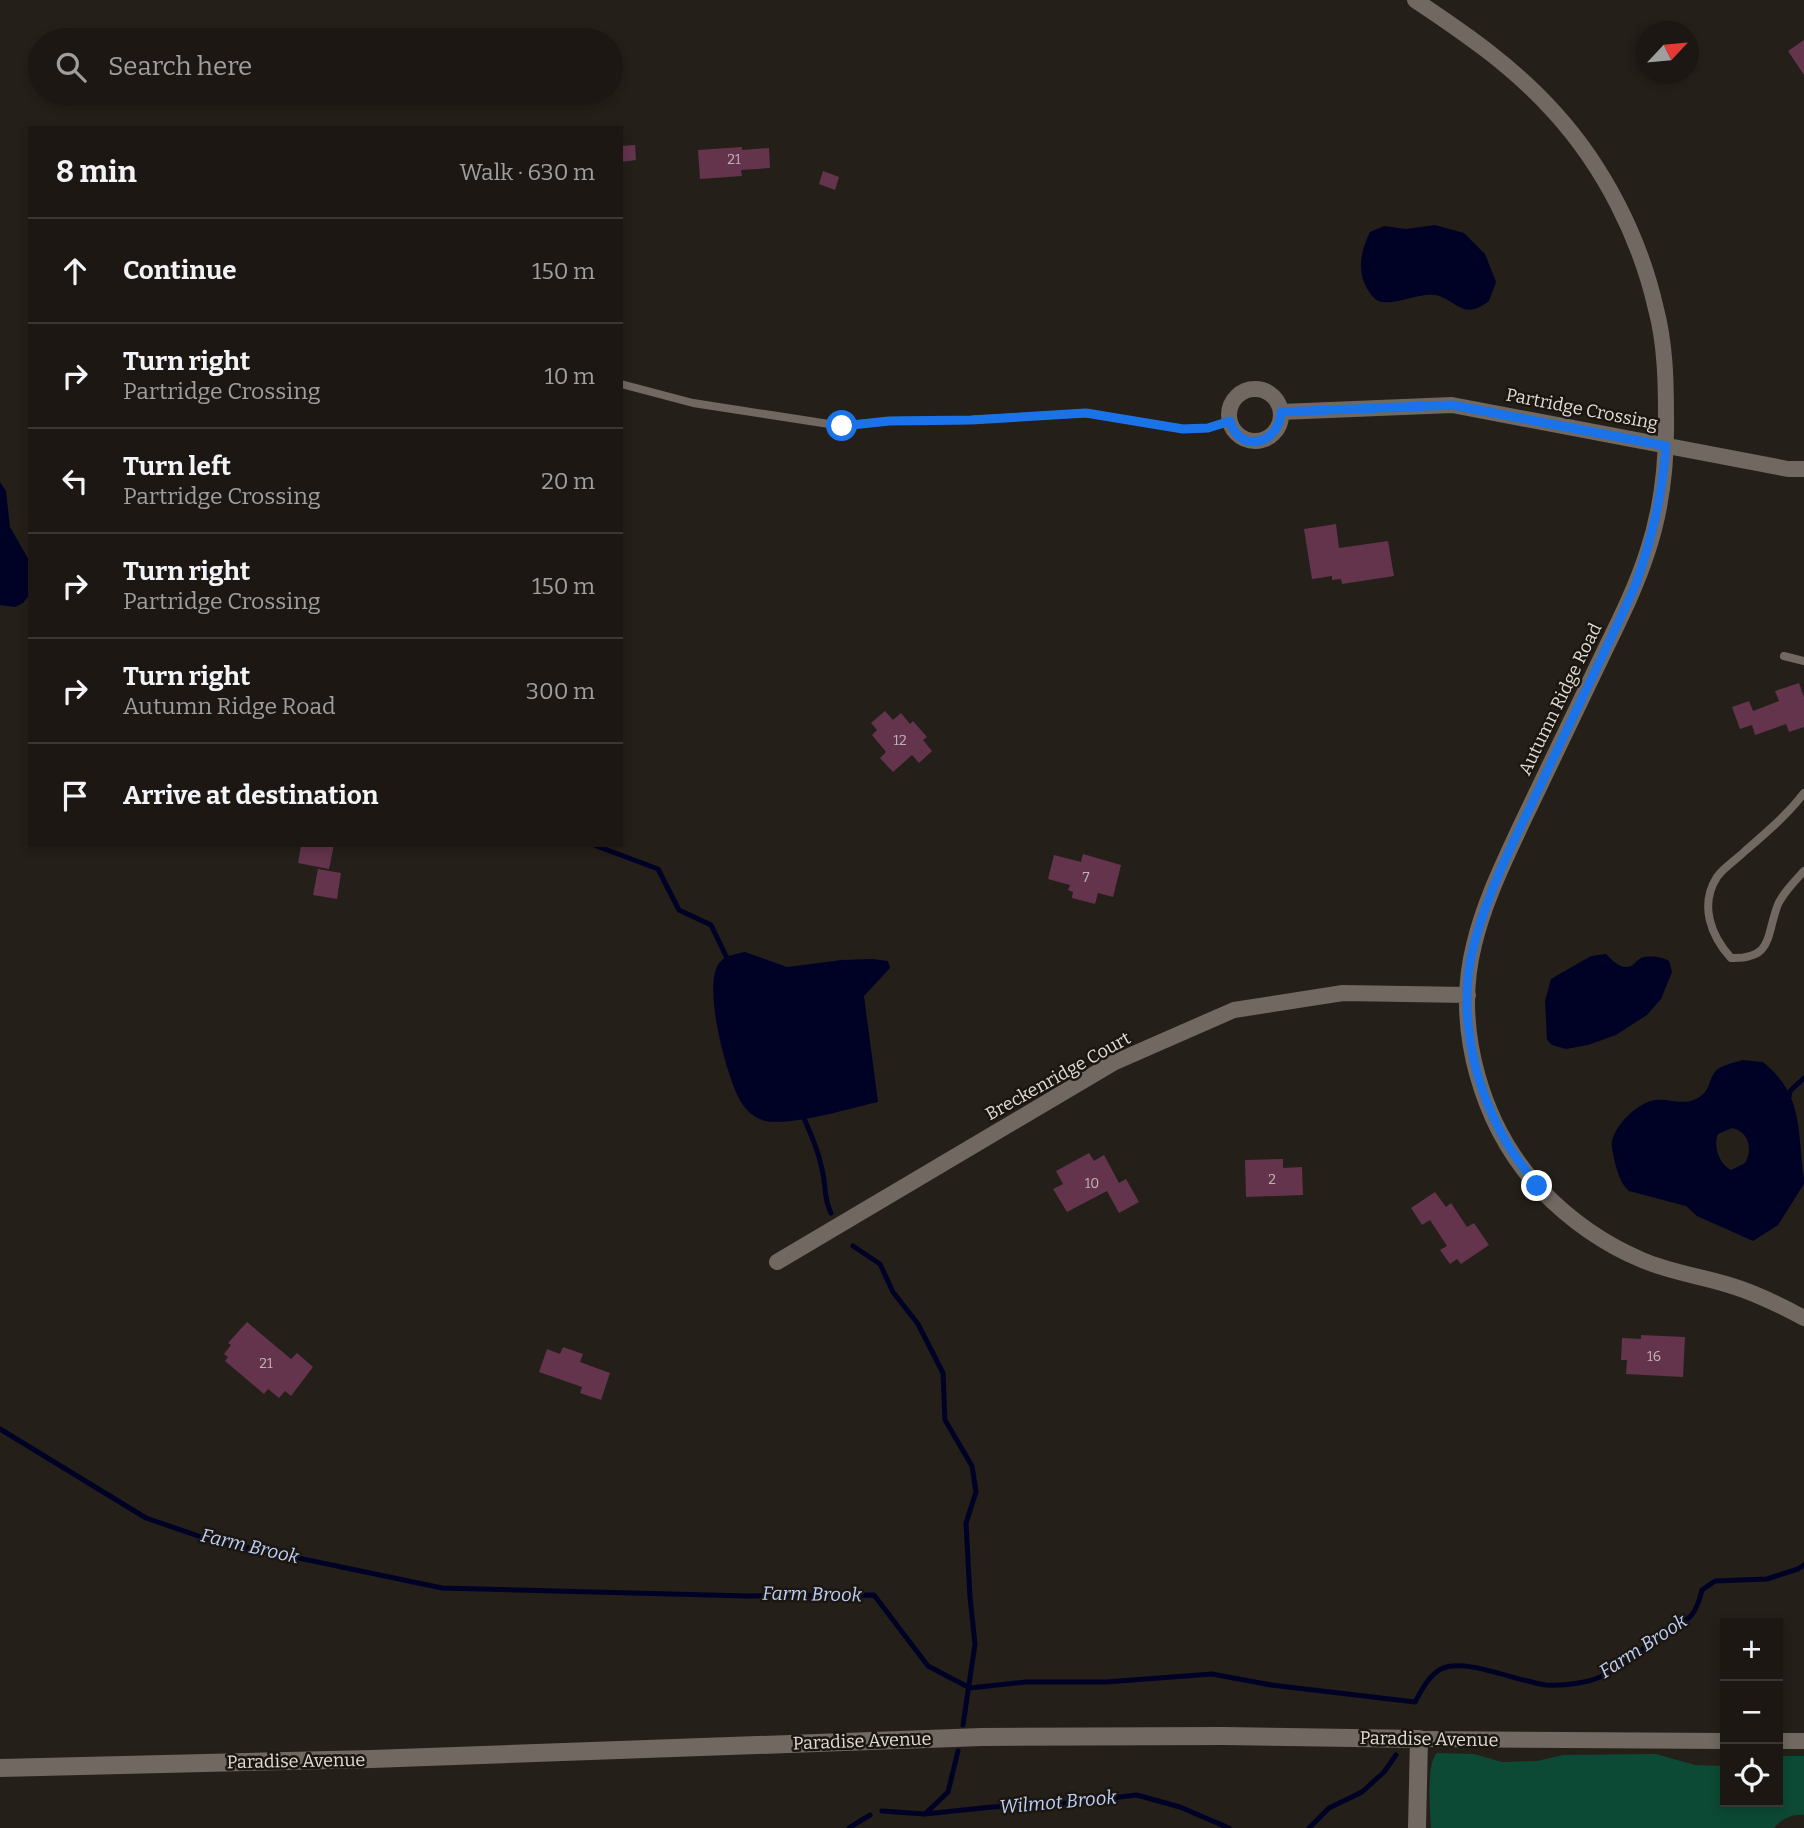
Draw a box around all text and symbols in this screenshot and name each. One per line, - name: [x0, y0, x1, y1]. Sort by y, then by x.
- north arrow: [1636, 21, 1699, 84]
- search box: [28, 28, 623, 105]
- icon: search: [52, 48, 90, 86]
- text: Search here: [108, 51, 252, 82]
- house number: 21: [727, 151, 741, 168]
- text: 8 min: [56, 154, 137, 190]
- text: Walk · 630 m: [459, 158, 595, 186]
- icon: ahead: [56, 252, 94, 290]
- text: Continue: [123, 255, 237, 286]
- text: 150 m: [532, 257, 595, 285]
- text: Turn right: [123, 346, 250, 377]
- icon: right: [56, 357, 94, 395]
- text: 10 m: [544, 362, 595, 390]
- text: Partridge Crossing: [123, 377, 321, 405]
- street label: Partridge Crossing: [1504, 383, 1660, 435]
- route start: [826, 410, 857, 441]
- text: Turn left: [123, 451, 231, 482]
- icon: left: [56, 462, 94, 500]
- text: 20 m: [541, 467, 595, 495]
- text: Partridge Crossing: [123, 482, 321, 510]
- text: Turn right: [123, 556, 250, 587]
- icon: right: [56, 567, 94, 605]
- text: 150 m: [532, 572, 595, 600]
- text: Partridge Crossing: [123, 587, 321, 615]
- street label: Autumn Ridge Road: [1514, 619, 1607, 779]
- text: Turn right: [123, 661, 250, 692]
- icon: right: [56, 672, 94, 710]
- text: 300 m: [526, 677, 595, 705]
- text: Autumn Ridge Road: [123, 692, 336, 720]
- house number: 12: [893, 732, 907, 749]
- icon: arrive: [56, 777, 94, 815]
- text: Arrive at destination: [123, 780, 378, 811]
- house number: 7: [1082, 869, 1090, 886]
- street label: Breckenridge Court: [982, 1027, 1135, 1125]
- route end: [1521, 1170, 1552, 1201]
- house number: 2: [1268, 1171, 1276, 1188]
- house number: 10: [1085, 1175, 1099, 1192]
- house number: 16: [1647, 1348, 1661, 1365]
- house number: 21: [259, 1355, 273, 1372]
- water label: Farm Brook: [199, 1524, 302, 1569]
- water label: Farm Brook: [762, 1582, 863, 1606]
- water label: Farm Brook: [1595, 1609, 1692, 1683]
- map controls: [1720, 1618, 1783, 1807]
- button: +: [1720, 1618, 1783, 1681]
- button: −: [1720, 1681, 1783, 1744]
- street label: Paradise Avenue: [1359, 1727, 1499, 1751]
- street label: Paradise Avenue: [792, 1728, 932, 1754]
- button: locate: [1720, 1744, 1783, 1807]
- street label: Paradise Avenue: [226, 1749, 366, 1773]
- water label: Wilmot Brook: [999, 1785, 1118, 1819]

